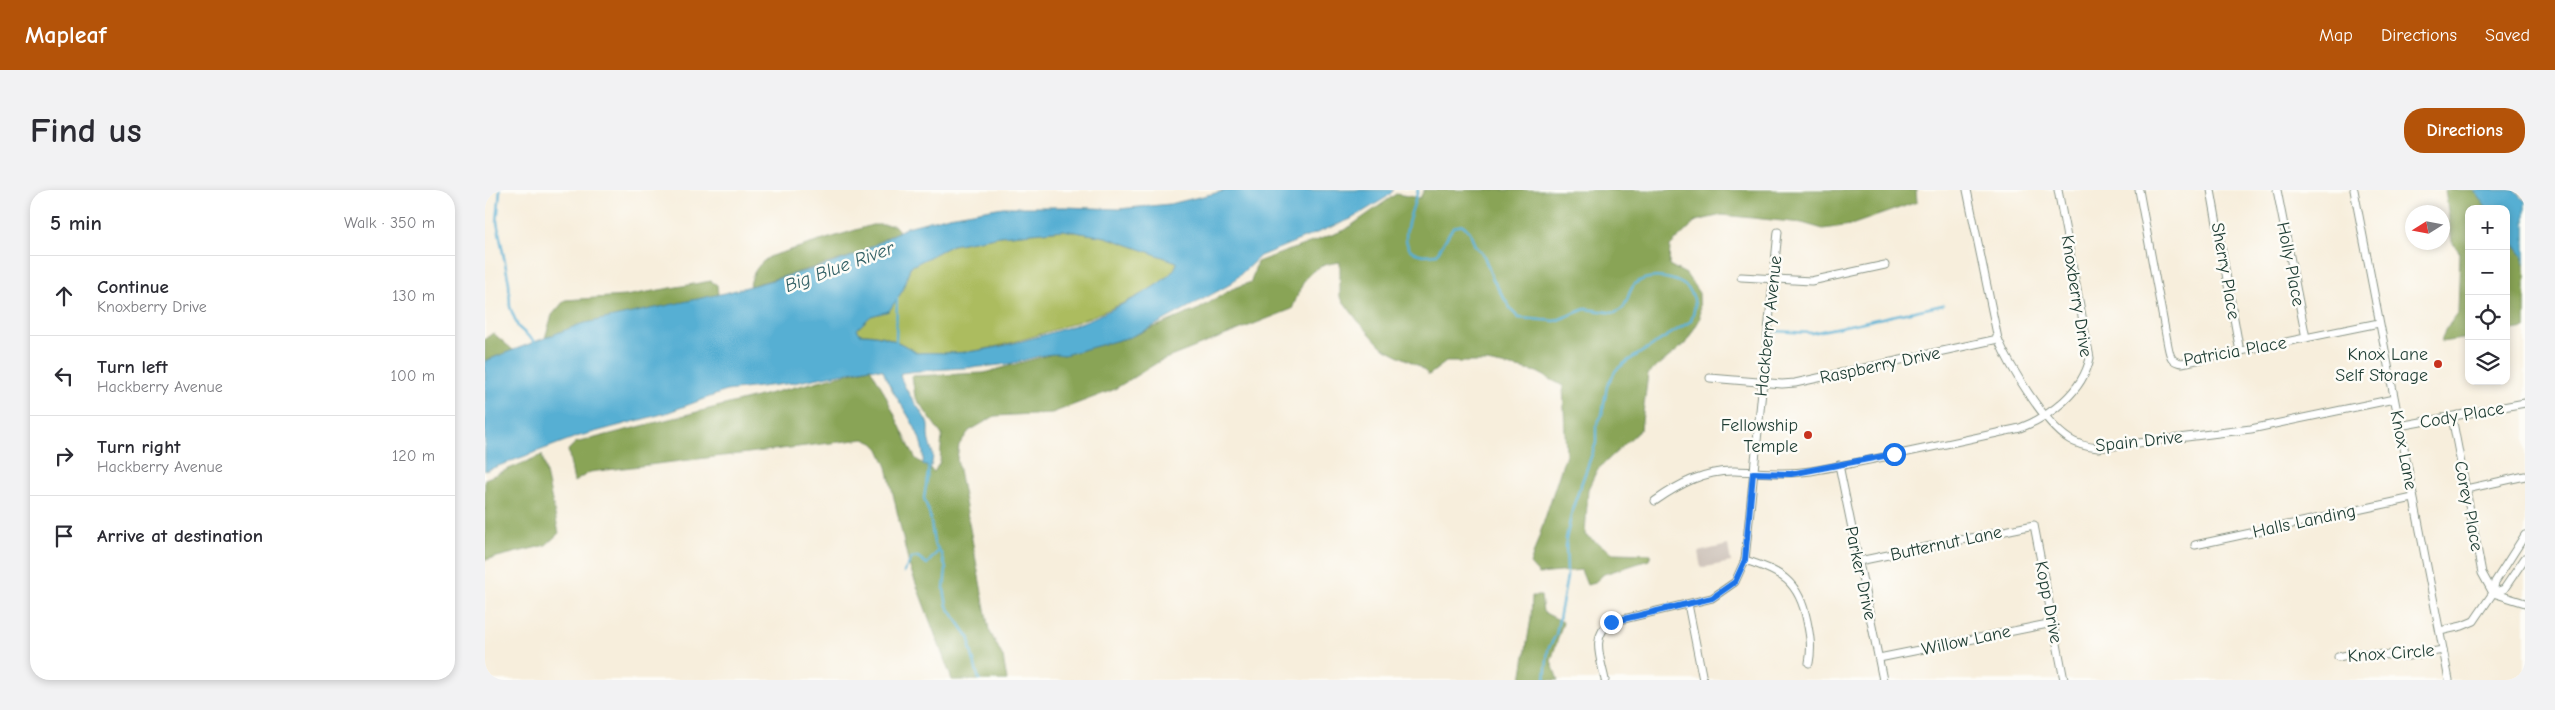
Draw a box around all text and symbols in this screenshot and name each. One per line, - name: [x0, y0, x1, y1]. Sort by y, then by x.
- text: Mapleaf: [25, 21, 106, 49]
- text: Map: [2319, 25, 2353, 46]
- text: Directions: [2381, 25, 2457, 46]
- text: Saved: [2485, 25, 2530, 46]
- button: Directions: [2404, 108, 2525, 153]
- text: Find us: [30, 110, 142, 151]
- north arrow: [2405, 205, 2450, 250]
- map controls: [2465, 205, 2510, 385]
- button: +: [2465, 205, 2510, 250]
- text: 5 min: [50, 211, 102, 235]
- text: Walk · 350 m: [344, 214, 435, 232]
- street label: Holly Place: [2272, 220, 2309, 308]
- street label: Sherry Place: [2207, 221, 2244, 321]
- street label: Knoxberry Drive: [2056, 234, 2097, 359]
- water label: Big Blue River: [782, 236, 898, 297]
- button: −: [2465, 250, 2510, 295]
- street label: Hackberry Avenue: [1751, 255, 1786, 398]
- text: Continue: [97, 276, 169, 298]
- icon: ahead: [50, 282, 78, 310]
- text: 130 m: [392, 287, 435, 305]
- button: locate: [2465, 295, 2510, 340]
- text: Knoxberry Drive: [97, 298, 207, 316]
- street label: Patricia Place: [2182, 332, 2288, 371]
- button: layers: [2465, 340, 2510, 385]
- street label: Raspberry Drive: [1818, 342, 1942, 389]
- place label: Knox Lane Self Storage: [2335, 344, 2428, 386]
- text: Turn left: [97, 356, 168, 378]
- marker: Knox Lane Self Storage: [2432, 358, 2444, 370]
- icon: left: [50, 362, 78, 390]
- text: 100 m: [391, 367, 435, 385]
- text: Hackberry Avenue: [97, 378, 223, 396]
- street label: Cody Place: [2418, 398, 2506, 433]
- street label: Knox Lane: [2386, 409, 2422, 492]
- place label: Fellowship Temple: [1721, 415, 1798, 457]
- street label: Spain Drive: [2094, 426, 2184, 457]
- marker: Fellowship Temple: [1802, 429, 1814, 441]
- text: Turn right: [97, 436, 181, 458]
- icon: right: [50, 442, 78, 470]
- route start: [1883, 443, 1906, 466]
- text: 120 m: [392, 447, 435, 465]
- text: Hackberry Avenue: [97, 458, 223, 476]
- street label: Corey Place: [2449, 459, 2488, 553]
- street label: Halls Landing: [2251, 500, 2358, 543]
- street label: Butternut Lane: [1888, 521, 2004, 566]
- icon: arrive: [50, 522, 78, 550]
- street label: Parker Drive: [1840, 524, 1881, 622]
- text: Arrive at destination: [97, 525, 263, 547]
- street label: Kopp Drive: [2030, 559, 2067, 645]
- route end: [1600, 611, 1623, 634]
- street label: Willow Lane: [1920, 621, 2013, 660]
- street label: Knox Circle: [2347, 640, 2435, 667]

